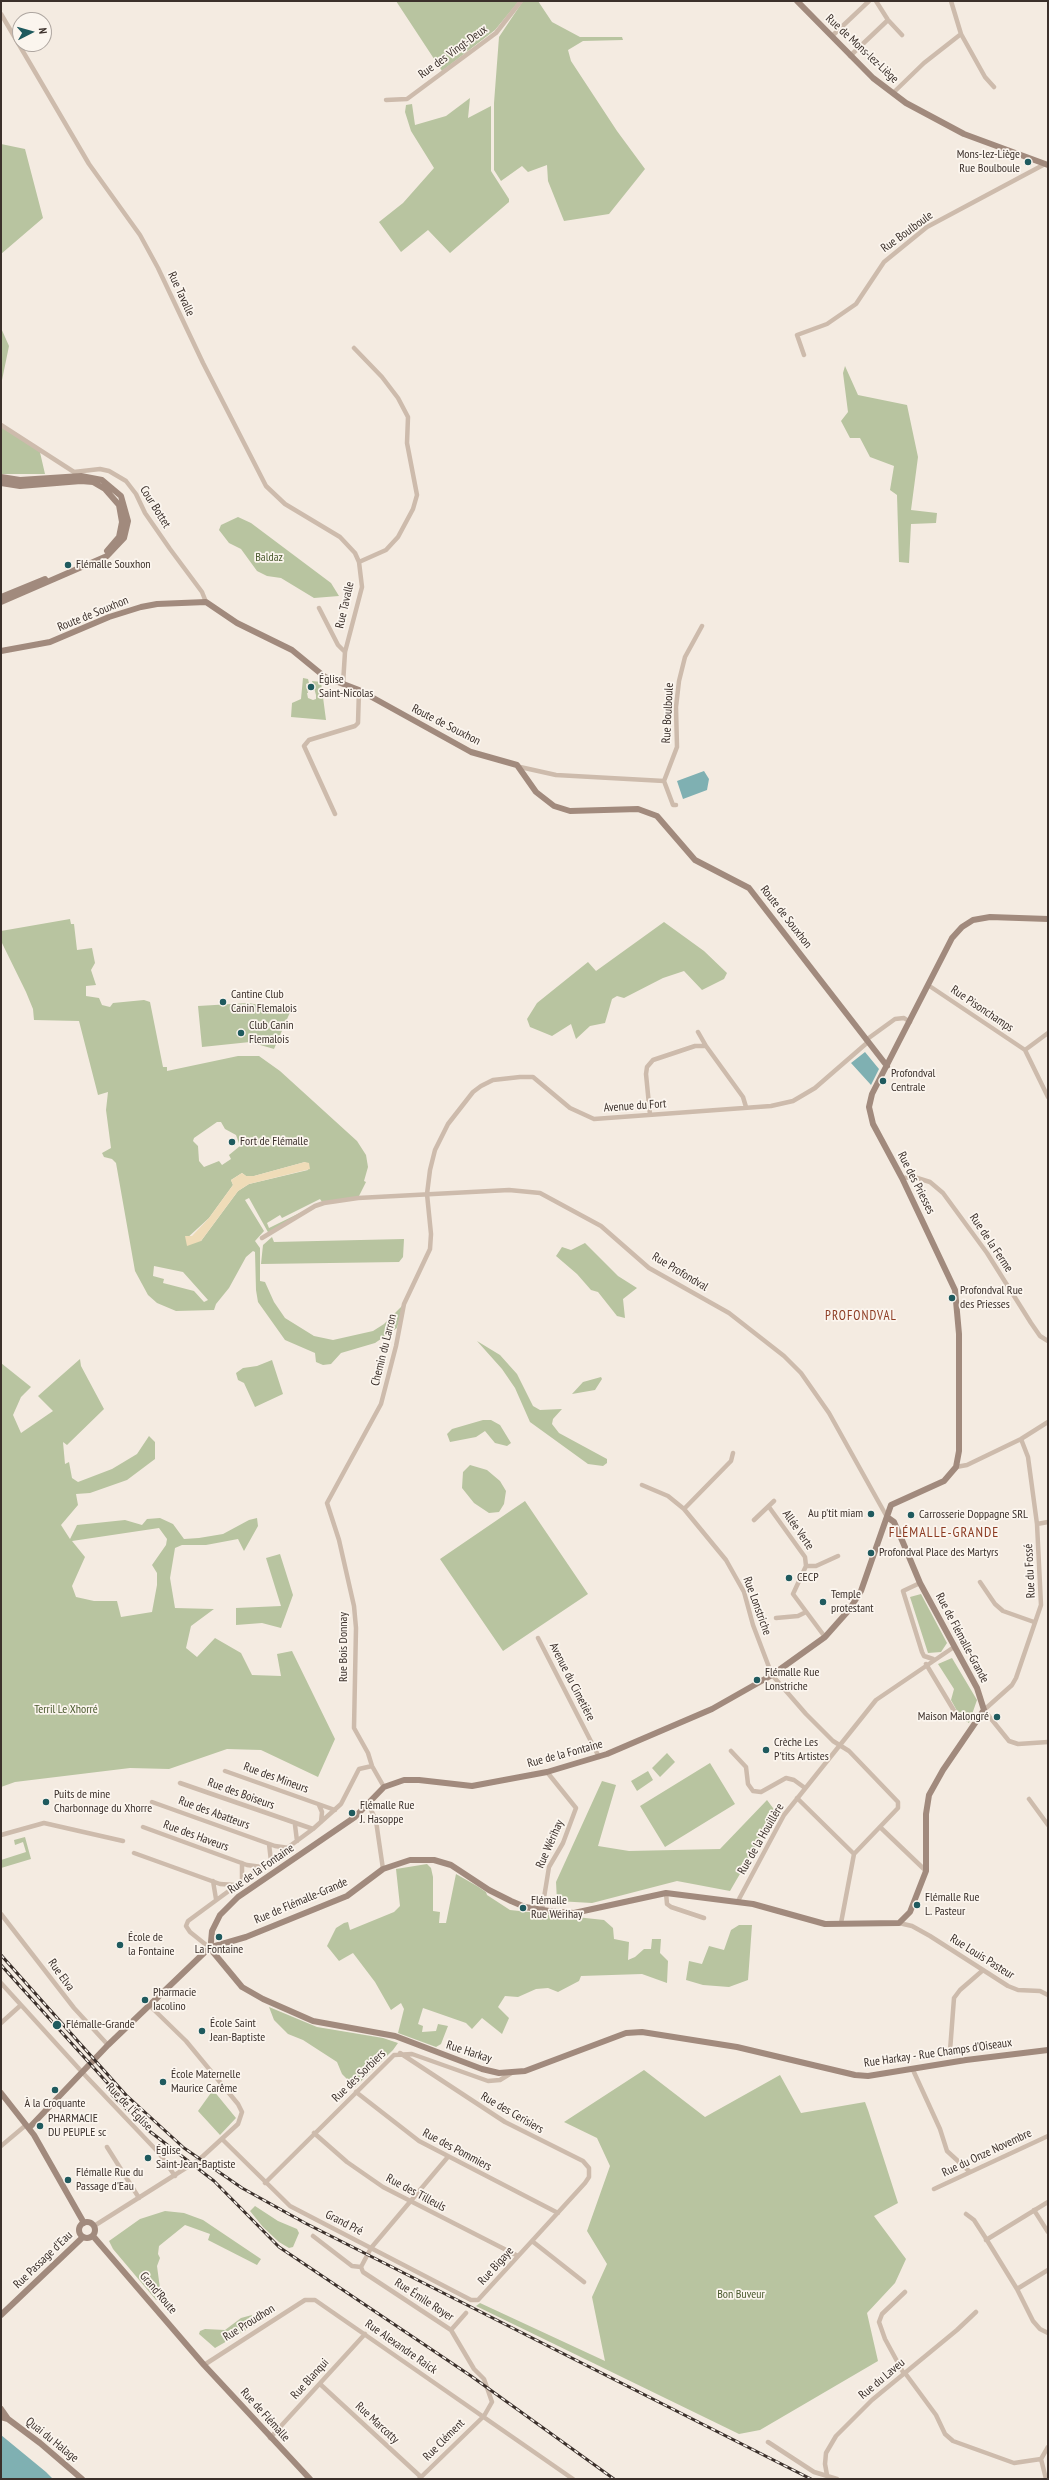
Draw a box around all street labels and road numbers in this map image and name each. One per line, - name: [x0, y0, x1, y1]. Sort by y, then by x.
- street label: Rue de Mons-lez-Liège: [823, 12, 901, 86]
- street label: Rue des Vingt-Deux: [416, 22, 490, 82]
- street label: Rue Boulboule: [878, 208, 936, 256]
- street label: Rue Tavalle: [164, 269, 198, 319]
- street label: Cour Bottet: [136, 483, 174, 531]
- street label: Rue Tavalle: [333, 580, 357, 630]
- street label: Route de Souxhon: [55, 593, 131, 635]
- street label: Rue Boulboule: [659, 682, 677, 744]
- street label: Route de Souxhon: [409, 701, 483, 749]
- street label: Route de Souxhon: [757, 883, 815, 951]
- street label: Rue Pisonchamps: [948, 983, 1016, 1035]
- street label: Avenue du Fort: [603, 1097, 667, 1115]
- street label: Rue des Priesses: [894, 1149, 938, 1217]
- street label: Rue de la Ferme: [966, 1211, 1016, 1275]
- street label: Rue Profondval: [649, 1250, 711, 1294]
- street label: Chemin du Larron: [368, 1313, 400, 1387]
- street label: Allée Verte: [779, 1507, 817, 1553]
- street label: Rue du Fossé: [1021, 1543, 1039, 1599]
- street label: Rue Lonstriche: [740, 1575, 774, 1637]
- street label: Rue de Flémalle-Grande: [932, 1591, 992, 1685]
- street label: Rue Bois Donnay: [337, 1612, 351, 1682]
- street label: Avenue du Cimetière: [546, 1641, 598, 1723]
- street label: Rue de la Fontaine: [526, 1737, 604, 1771]
- street label: Rue des Mineurs: [241, 1760, 311, 1796]
- street label: Rue des Boiseurs: [206, 1775, 276, 1813]
- street label: Rue des Abatteurs: [176, 1793, 252, 1833]
- street label: Rue de la Houillère: [735, 1801, 787, 1877]
- street label: Rue des Haveurs: [161, 1818, 231, 1854]
- street label: Rue Wérihay: [533, 1818, 567, 1870]
- street label: Rue de la Fontaine: [225, 1841, 297, 1897]
- street label: Rue de Flémalle-Grande: [252, 1875, 350, 1927]
- street label: Rue Louis Pasteur: [947, 1932, 1017, 1982]
- street label: Rue Elva: [45, 1956, 77, 1994]
- street label: Rue Harkay - Rue Champs d'Oiseaux: [863, 2035, 1013, 2071]
- street label: Rue Harkay: [444, 2038, 494, 2066]
- street label: Rue des Sorbiers: [329, 2047, 389, 2105]
- street label: Rue de l'Église: [103, 2080, 155, 2134]
- street label: Rue des Cerisiers: [478, 2089, 546, 2137]
- street label: Rue des Pommiers: [420, 2126, 494, 2174]
- street label: Rue du Onze Novembre: [940, 2126, 1034, 2180]
- street label: Rue des Tilleuls: [384, 2171, 448, 2215]
- street label: Grand Pré: [323, 2207, 365, 2239]
- street label: Rue Passage d'Eau: [10, 2228, 76, 2292]
- street label: Rue Bigaye: [475, 2244, 517, 2288]
- street label: Grand'Route: [136, 2269, 180, 2317]
- street label: Rue Émile Royer: [392, 2276, 456, 2324]
- street label: Rue Proudhon: [221, 2301, 277, 2345]
- street label: Rue Alexandre Raick: [362, 2317, 440, 2377]
- street label: Rue Blanqui: [288, 2356, 332, 2402]
- street label: Rue du Laveu: [856, 2356, 908, 2402]
- street label: Rue de Flémalle: [237, 2385, 293, 2445]
- street label: Rue Marcotty: [352, 2399, 402, 2447]
- street label: Quai du Halage: [23, 2414, 81, 2466]
- street label: Rue Clément: [420, 2416, 468, 2464]

